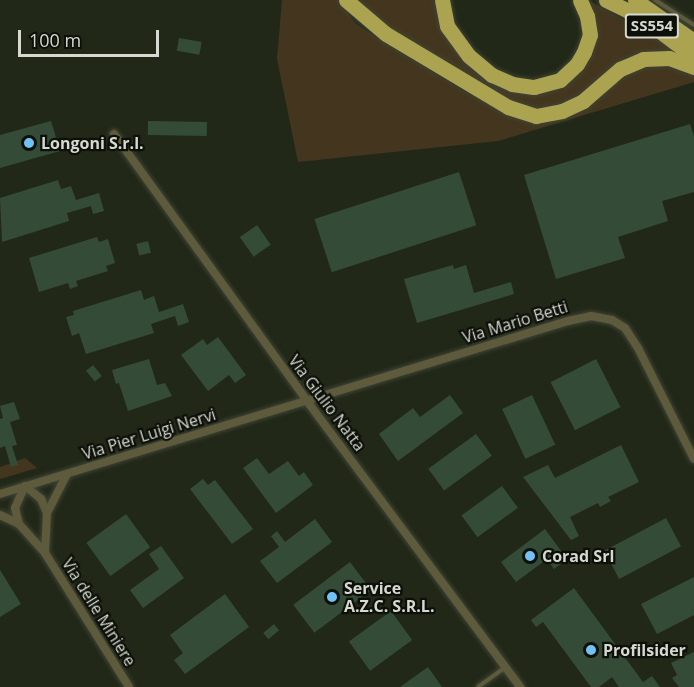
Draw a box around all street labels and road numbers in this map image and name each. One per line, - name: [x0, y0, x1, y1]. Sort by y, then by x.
- road number: SS554: [624, 14, 680, 38]
- street label: Via Mario Betti: [460, 297, 570, 347]
- street label: Via Giulio Natta: [285, 351, 369, 455]
- street label: Via Pier Luigi Nervi: [80, 405, 218, 463]
- street label: Via delle Miniere: [58, 555, 140, 669]

